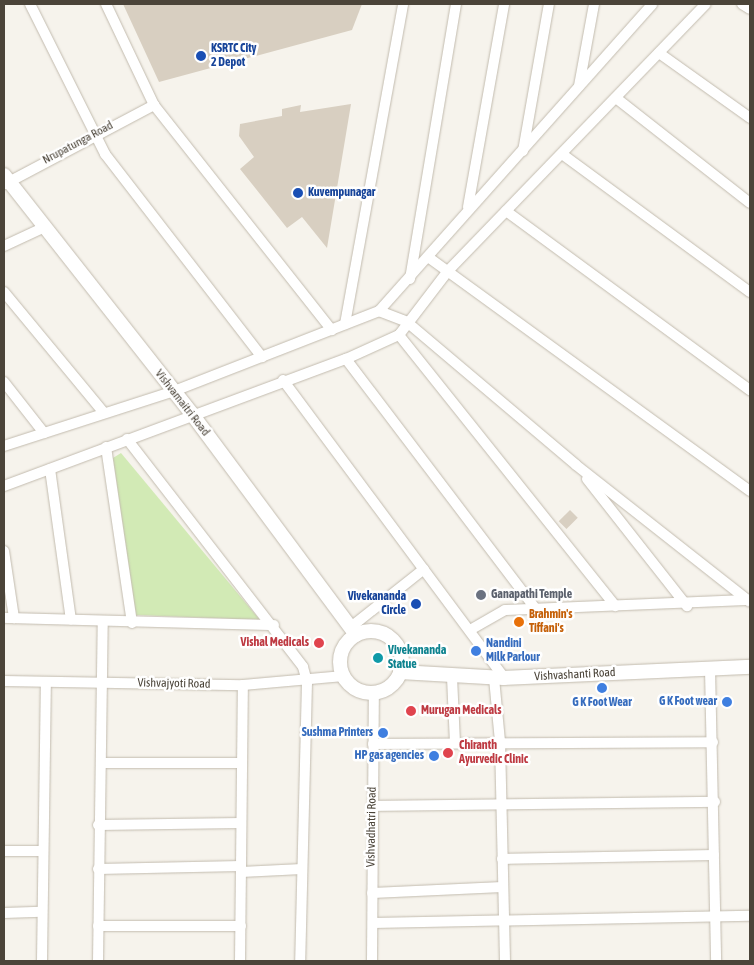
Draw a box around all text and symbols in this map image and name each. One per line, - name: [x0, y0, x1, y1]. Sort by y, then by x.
- place label: KSRTC City 2 Depot: [211, 42, 257, 70]
- marker: KSRTC City 2 Depot: [195, 50, 207, 62]
- street label: Nrupatunga Road: [40, 118, 116, 168]
- place label: Kuvempunagar: [308, 186, 375, 200]
- marker: Kuvempunagar: [292, 187, 304, 199]
- street label: Vishvamaitri Road: [152, 367, 212, 439]
- place label: Ganapathi Temple: [491, 588, 572, 602]
- marker: Ganapathi Temple: [475, 589, 487, 601]
- place label: Vivekananda Circle: [348, 590, 406, 618]
- marker: Vivekananda Circle: [410, 598, 422, 610]
- place label: Brahmin's Tiffani's: [529, 608, 573, 636]
- marker: Brahmin's Tiffani's: [513, 616, 525, 628]
- place label: Vishal Medicals: [241, 636, 309, 650]
- marker: Vishal Medicals: [313, 637, 325, 649]
- place label: Nandini Milk Parlour: [486, 637, 540, 665]
- place label: Vivekananda Statue: [388, 644, 446, 672]
- marker: Nandini Milk Parlour: [470, 645, 482, 657]
- marker: Vivekananda Statue: [372, 652, 384, 664]
- street label: Vishvashanti Road: [534, 666, 616, 684]
- street label: Vishvajyoti Road: [137, 676, 211, 692]
- marker: G K Foot Wear: [596, 682, 608, 694]
- place label: G K Foot wear: [659, 695, 717, 709]
- place label: G K Foot Wear: [572, 696, 632, 710]
- marker: G K Foot wear: [721, 696, 733, 708]
- place label: Murugan Medicals: [421, 704, 501, 718]
- marker: Murugan Medicals: [405, 705, 417, 717]
- place label: Sushma Printers: [302, 726, 373, 740]
- marker: Sushma Printers: [377, 727, 389, 739]
- place label: Chiranth Ayurvedic Clinic: [459, 739, 528, 767]
- marker: Chiranth Ayurvedic Clinic: [441, 746, 455, 760]
- place label: HP gas agencies: [354, 749, 424, 763]
- marker: HP gas agencies: [428, 750, 440, 762]
- street label: Vishvadhatri Road: [364, 787, 380, 867]

